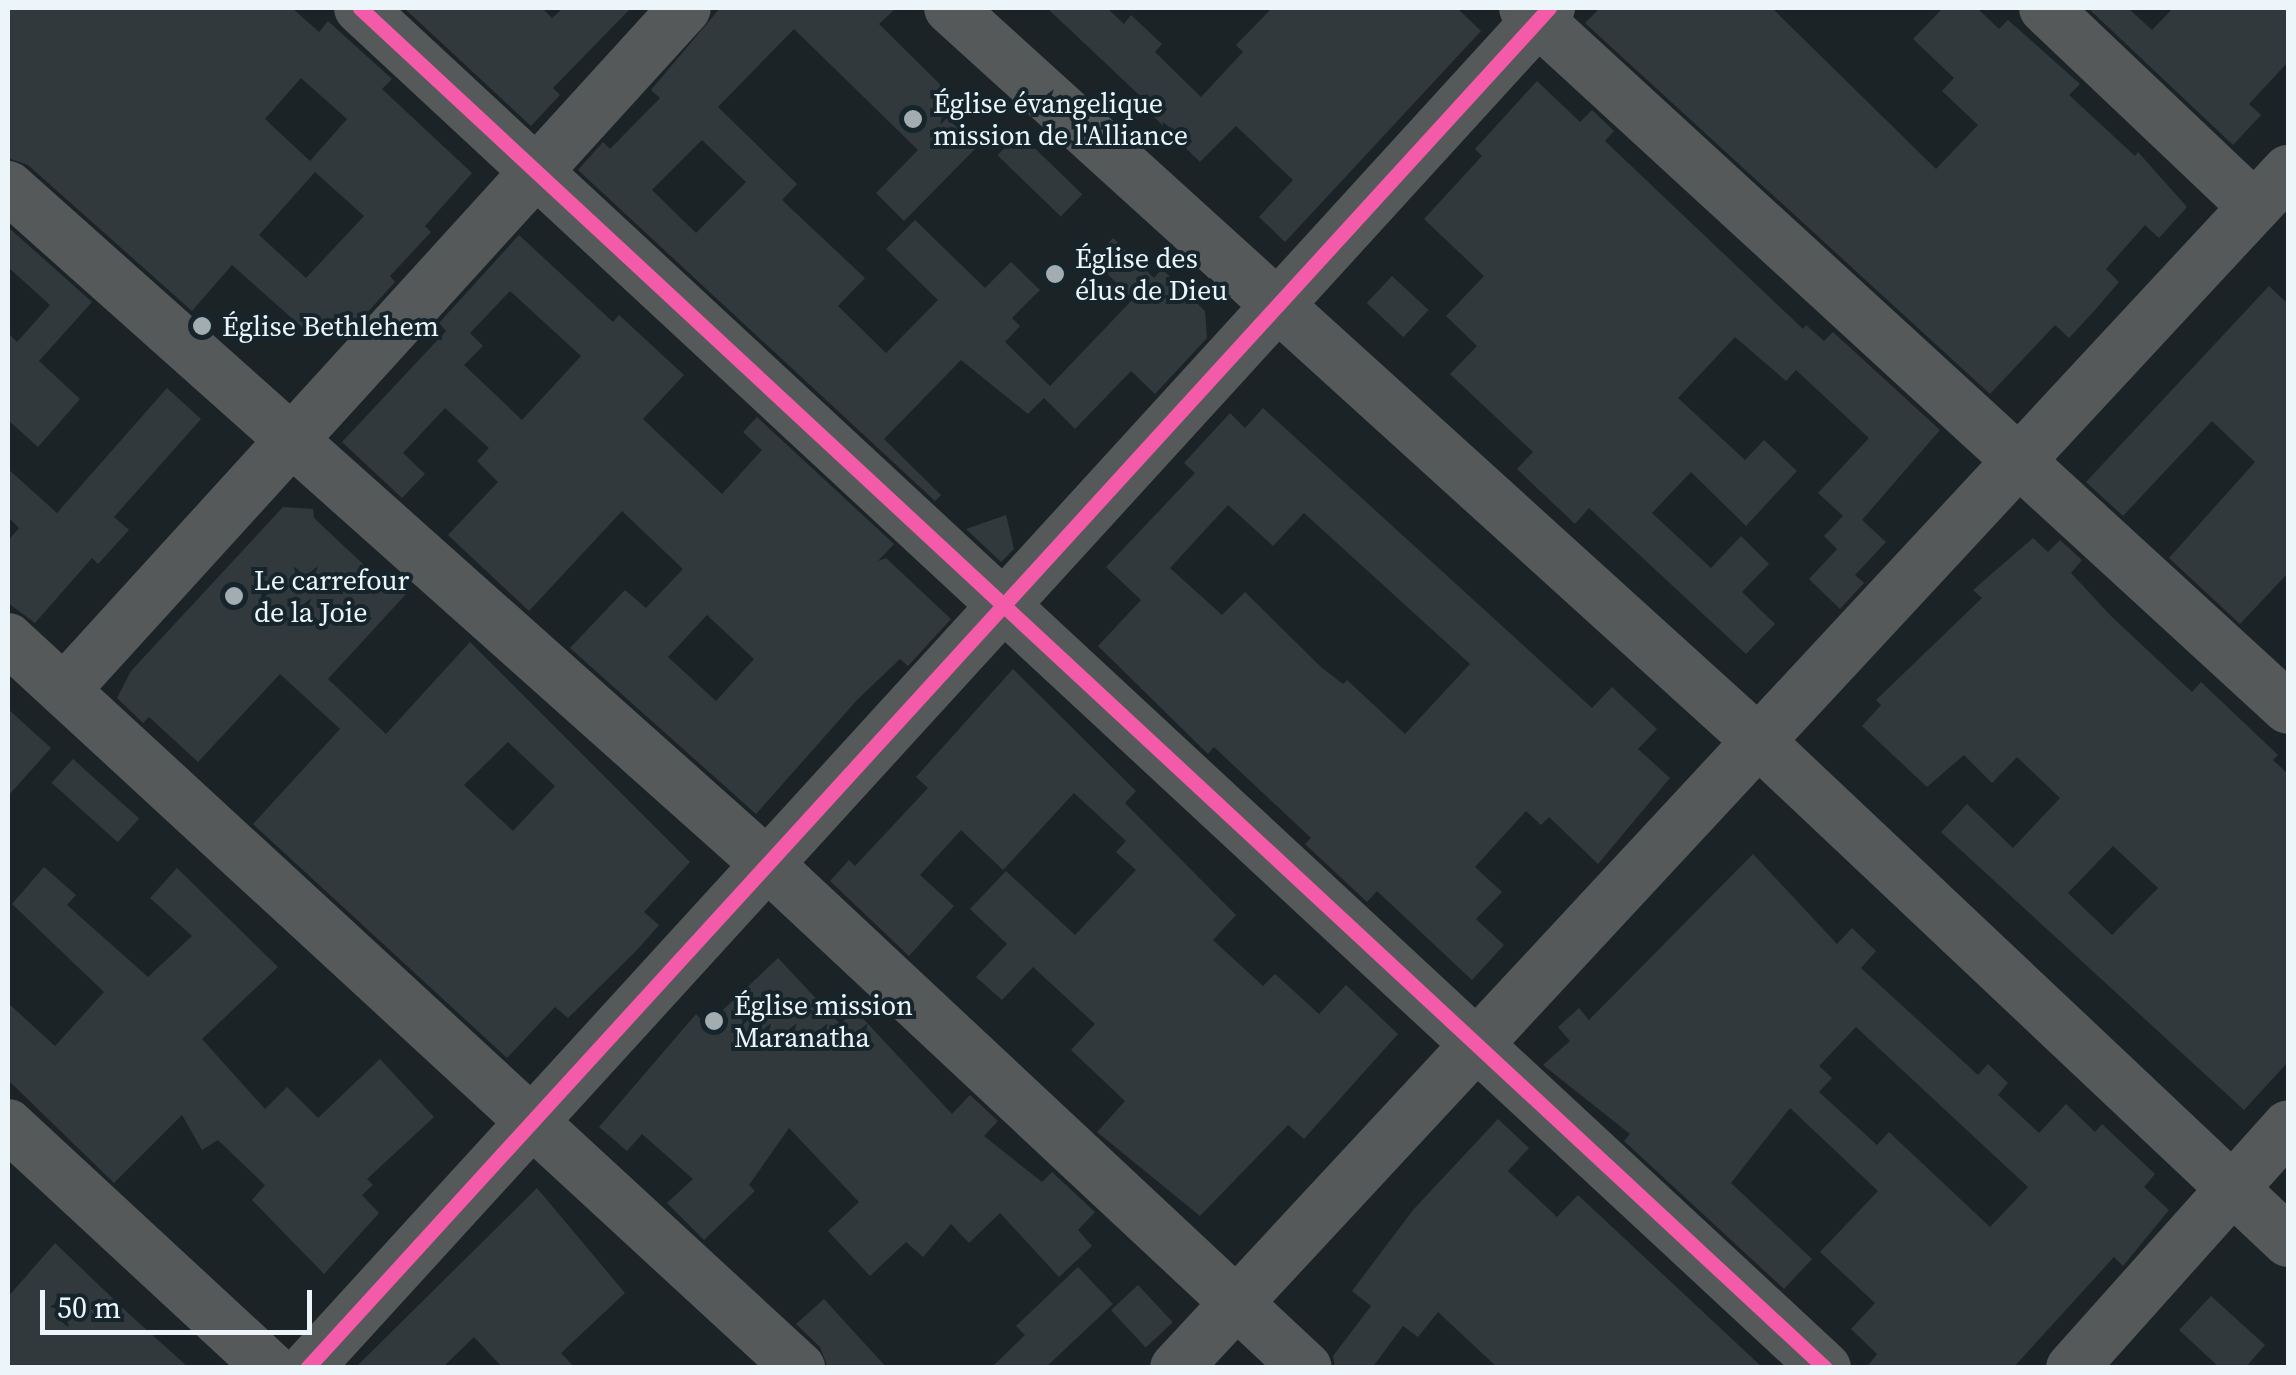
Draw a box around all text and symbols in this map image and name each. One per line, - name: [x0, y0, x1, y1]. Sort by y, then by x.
- place label: Église évangelique mission de l'Alliance: [933, 86, 1188, 152]
- marker: Église évangelique mission de l'Alliance: [902, 108, 924, 130]
- place label: Église des élus de Dieu: [1075, 241, 1228, 307]
- marker: Église des élus de Dieu: [1044, 263, 1066, 285]
- place label: Église Bethlehem: [222, 309, 439, 343]
- marker: Église Bethlehem: [191, 315, 213, 337]
- place label: Le carrefour de la Joie: [254, 563, 409, 629]
- marker: Le carrefour de la Joie: [223, 585, 245, 607]
- place label: Église mission Maranatha: [734, 988, 913, 1054]
- marker: Église mission Maranatha: [703, 1010, 725, 1032]
- scale bar: [45, 1270, 318, 1332]
- text: 50 m: [57, 1287, 121, 1328]

